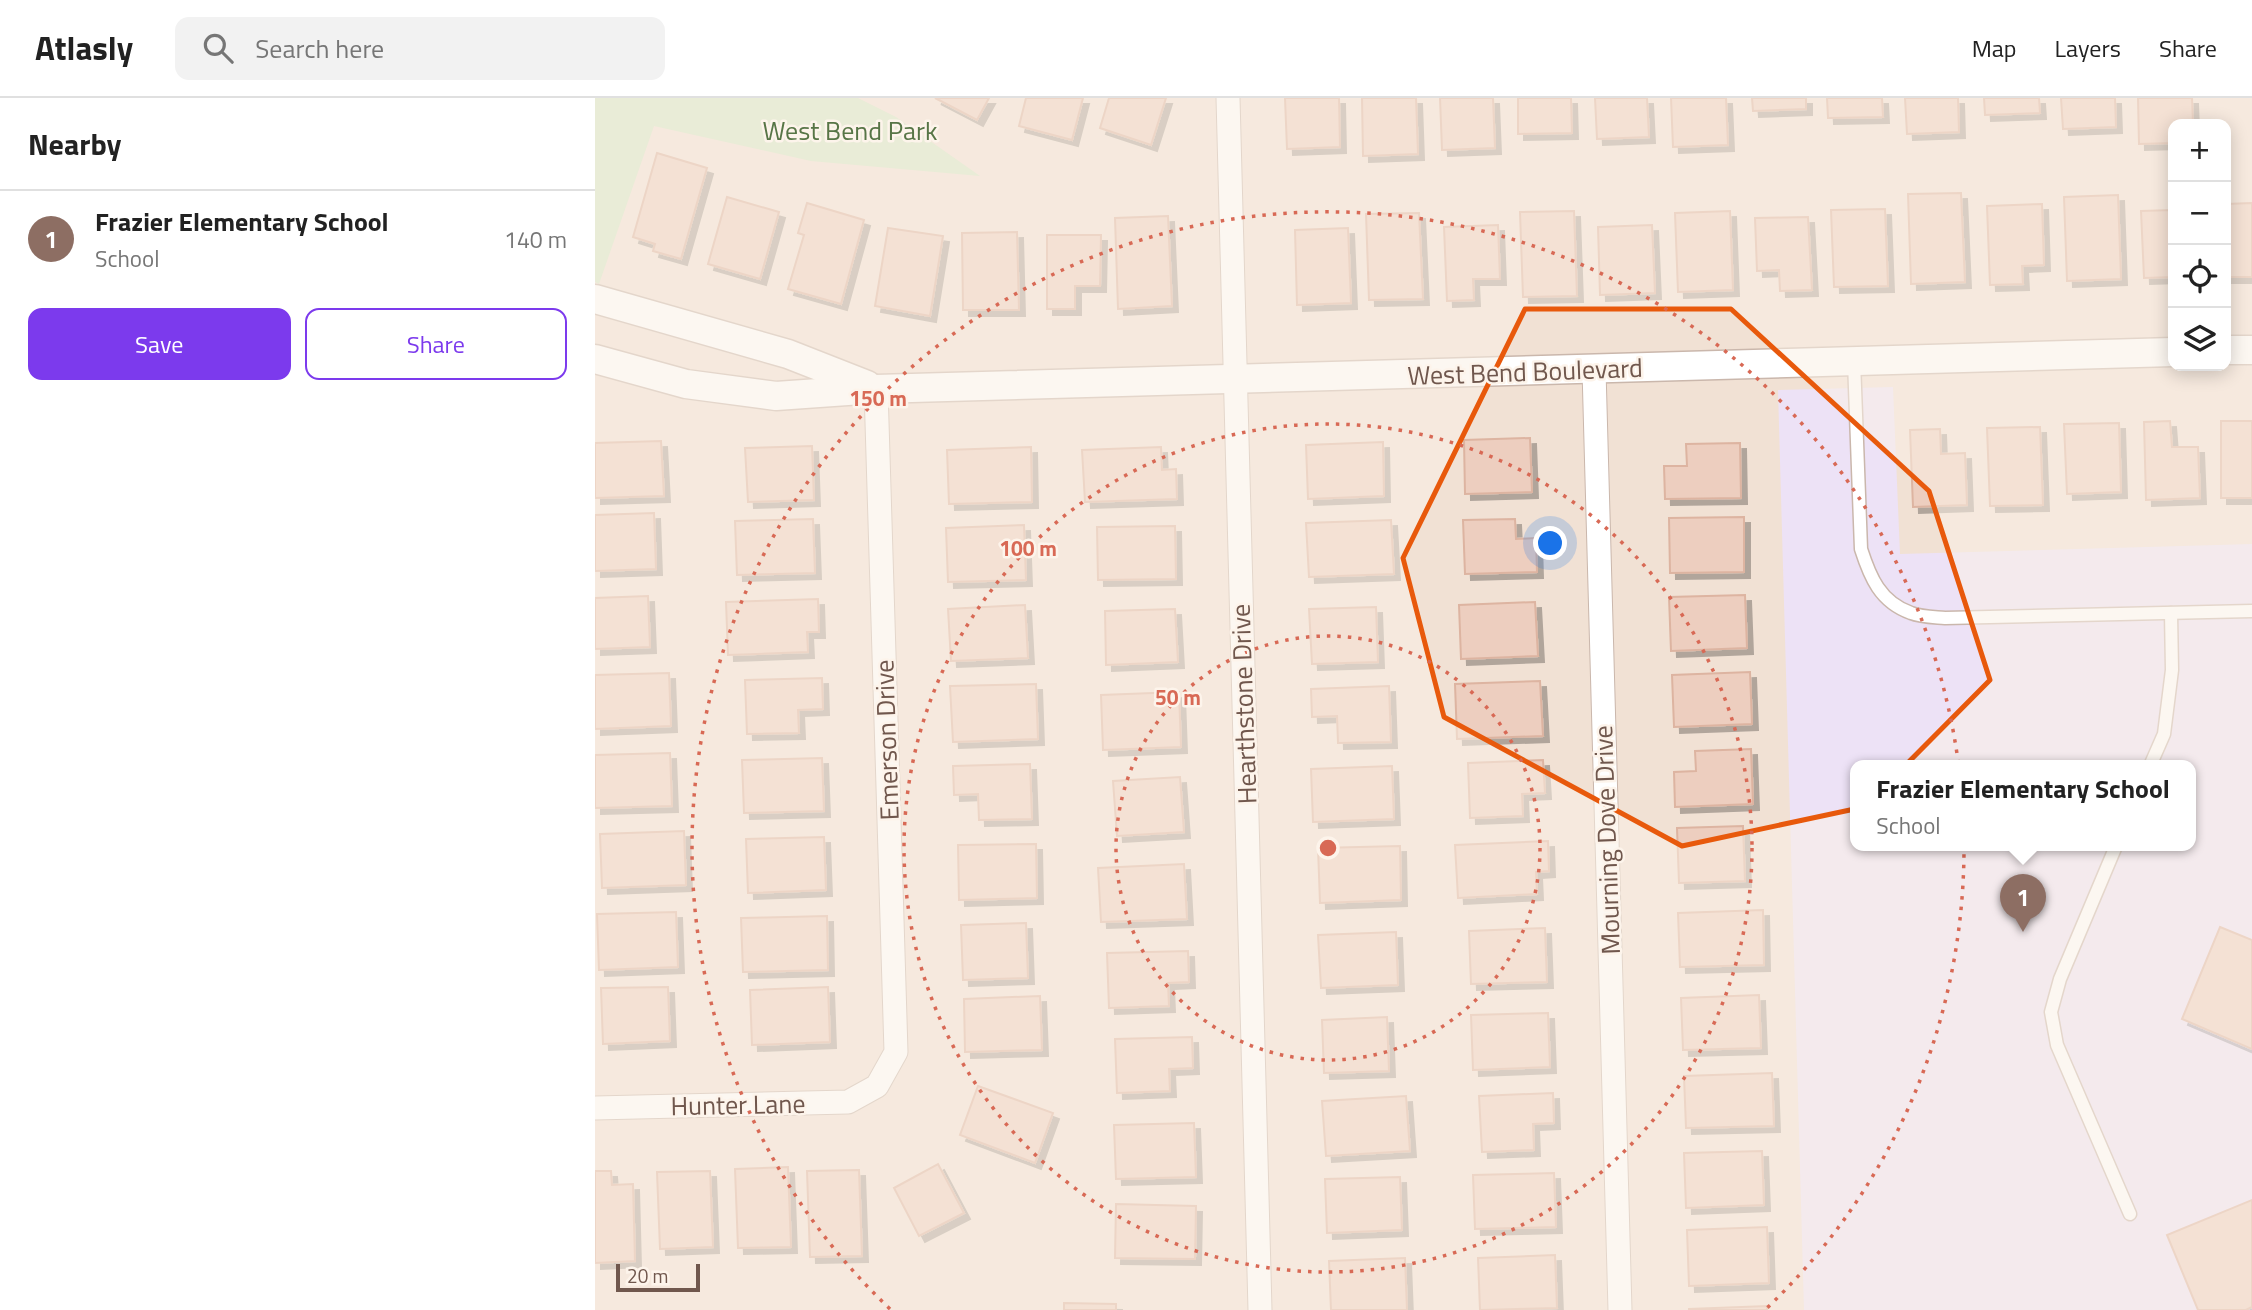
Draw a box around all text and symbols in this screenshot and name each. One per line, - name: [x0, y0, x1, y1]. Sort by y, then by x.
- search box: [175, 17, 665, 80]
- text: Atlasly: [35, 23, 133, 73]
- icon: search: [199, 29, 237, 67]
- text: Search here: [255, 29, 384, 68]
- text: Map: [1972, 30, 2017, 66]
- text: Layers: [2055, 30, 2121, 66]
- text: Share: [2159, 30, 2217, 66]
- park label: West Bend Park: [763, 111, 937, 150]
- map controls: [2168, 119, 2231, 371]
- button: +: [2168, 119, 2231, 182]
- text: Nearby: [28, 121, 121, 167]
- button: −: [2168, 182, 2231, 245]
- text: Frazier Elementary School: [95, 202, 389, 241]
- text: 1: [45, 222, 57, 257]
- text: 140 m: [504, 222, 567, 257]
- text: School: [95, 241, 159, 276]
- button: locate: [2168, 245, 2231, 308]
- button: Save: [28, 308, 291, 380]
- button: Share: [305, 308, 567, 380]
- button: layers: [2168, 308, 2231, 371]
- street label: West Bend Boulevard: [1407, 348, 1643, 395]
- text: 150 m: [849, 382, 907, 414]
- your location: [1533, 526, 1567, 560]
- text: 100 m: [999, 532, 1057, 564]
- street label: Hearthstone Drive: [1221, 603, 1266, 805]
- street label: Emerson Drive: [864, 659, 909, 821]
- text: 50 m: [1155, 681, 1201, 713]
- street label: Mourning Dove Drive: [1583, 725, 1630, 955]
- popup: [1850, 760, 2196, 851]
- text: Frazier Elementary School: [1876, 769, 2170, 808]
- text: School: [1876, 808, 1941, 843]
- centre of rings: [1316, 836, 1340, 860]
- pin: 1: [2000, 874, 2046, 932]
- street label: Hunter Lane: [670, 1084, 806, 1125]
- scale bar: [616, 1261, 700, 1293]
- text: 20 m: [627, 1261, 668, 1290]

